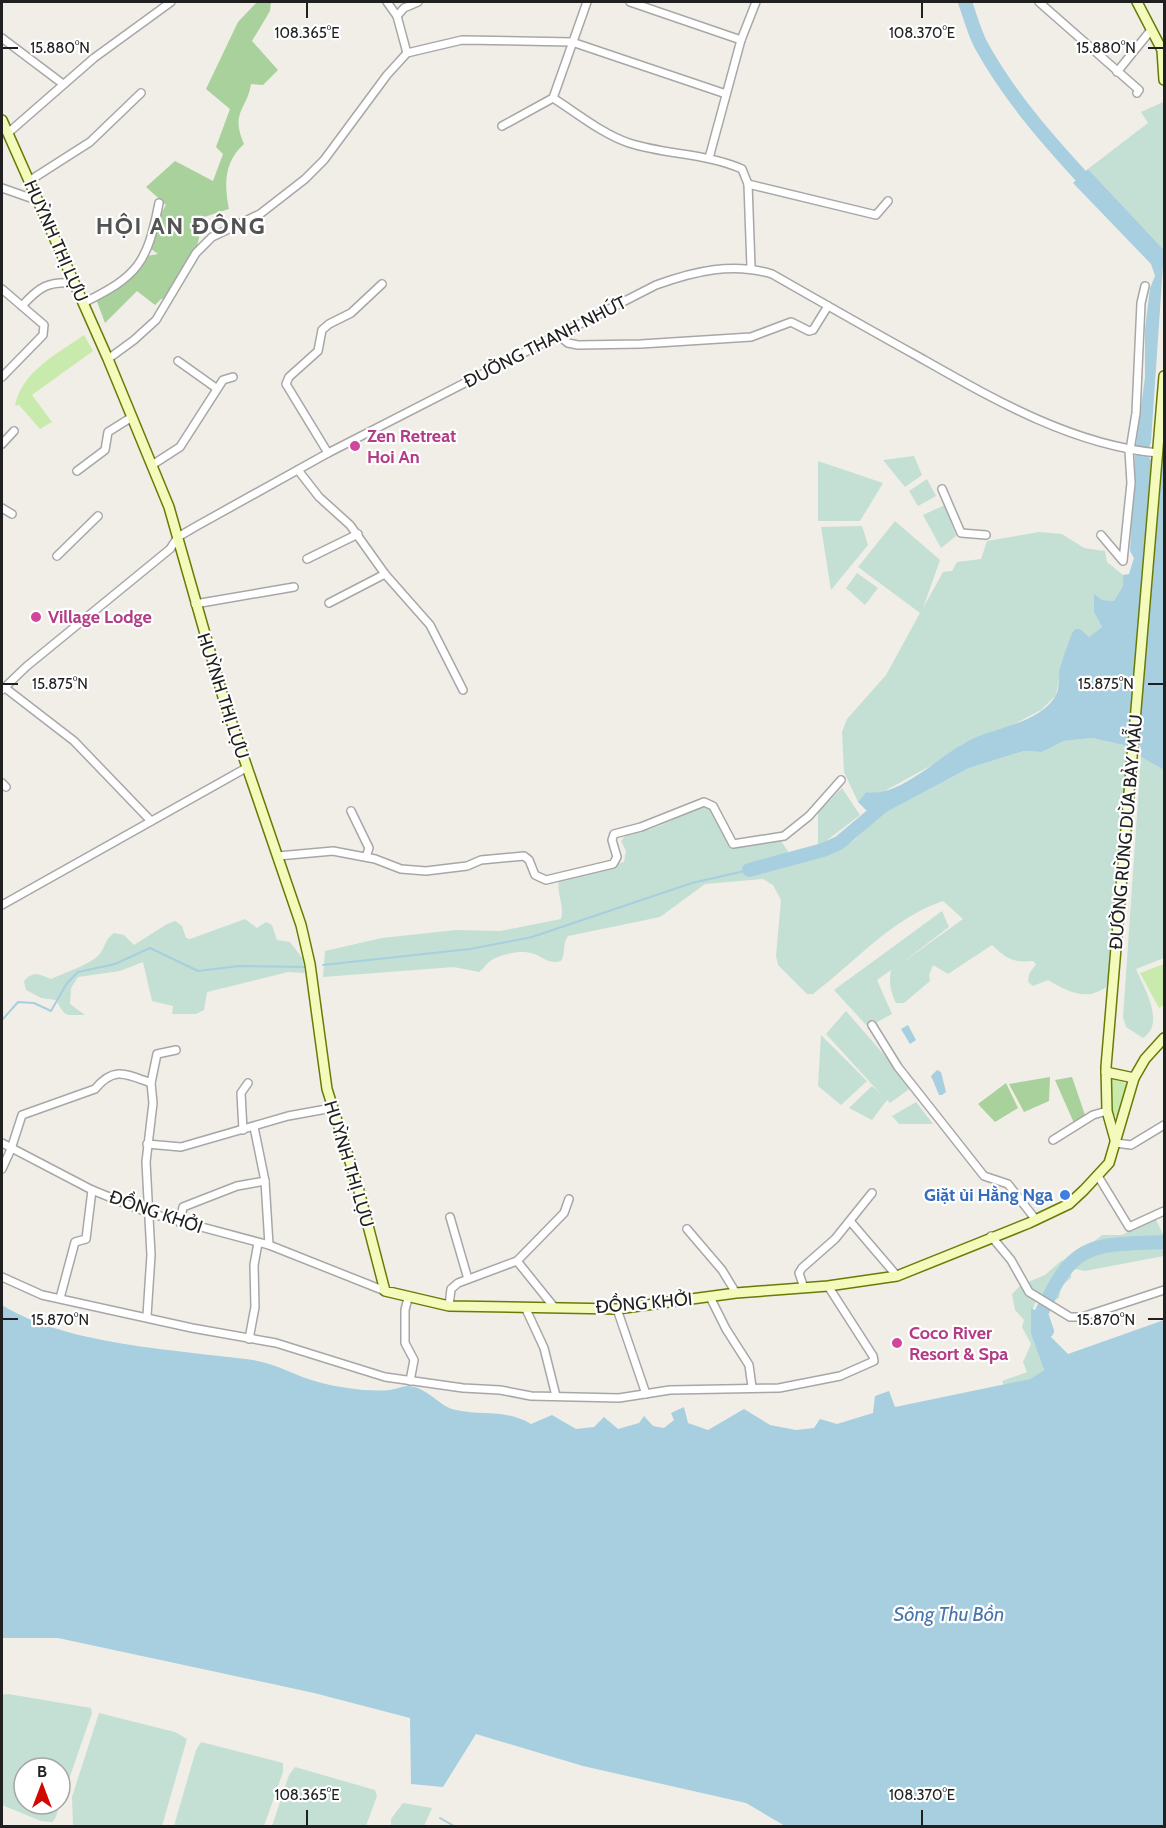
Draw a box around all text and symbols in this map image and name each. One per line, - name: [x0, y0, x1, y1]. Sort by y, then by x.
- text: 108.365°E: [275, 24, 340, 42]
- text: 108.370°E: [889, 24, 955, 42]
- text: 15.880°N: [30, 39, 90, 57]
- text: 15.880°N: [1076, 39, 1136, 57]
- street label: HUỲNH THỊ LỰU: [19, 177, 93, 305]
- district label: HỘI AN ĐÔNG: [96, 211, 266, 240]
- street label: ĐƯỜNG THANH NHỨT: [460, 291, 630, 393]
- place label: Zen Retreat Hoi An: [367, 425, 456, 468]
- marker: Zen Retreat Hoi An: [348, 439, 362, 453]
- place label: Village Lodge: [48, 606, 152, 628]
- marker: Village Lodge: [29, 610, 43, 624]
- street label: HUỲNH THỊ LỰU: [192, 630, 254, 762]
- text: 15.875°N: [32, 675, 88, 693]
- text: 15.875°N: [1078, 675, 1134, 693]
- street label: ĐƯỜNG RỪNG DỪA BẢY MẪU: [1103, 713, 1147, 950]
- street label: HUỲNH THỊ LỰU: [319, 1098, 379, 1230]
- street label: ĐỒNG KHỞI: [106, 1184, 206, 1238]
- place label: Giặt ủi Hằng Nga: [924, 1184, 1053, 1206]
- marker: Giặt ủi Hằng Nga: [1058, 1188, 1072, 1202]
- street label: ĐỒNG KHỞI: [594, 1286, 693, 1318]
- text: 15.870°N: [31, 1311, 89, 1329]
- text: 15.870°N: [1077, 1311, 1135, 1329]
- place label: Coco River Resort & Spa: [909, 1322, 1008, 1365]
- marker: Coco River Resort & Spa: [890, 1336, 904, 1350]
- water label: Sông Thu Bồn: [894, 1602, 1004, 1626]
- north arrow: [12, 1756, 72, 1816]
- text: B: [37, 1762, 47, 1781]
- text: 108.365°E: [275, 1786, 340, 1804]
- text: 108.370°E: [889, 1786, 955, 1804]

